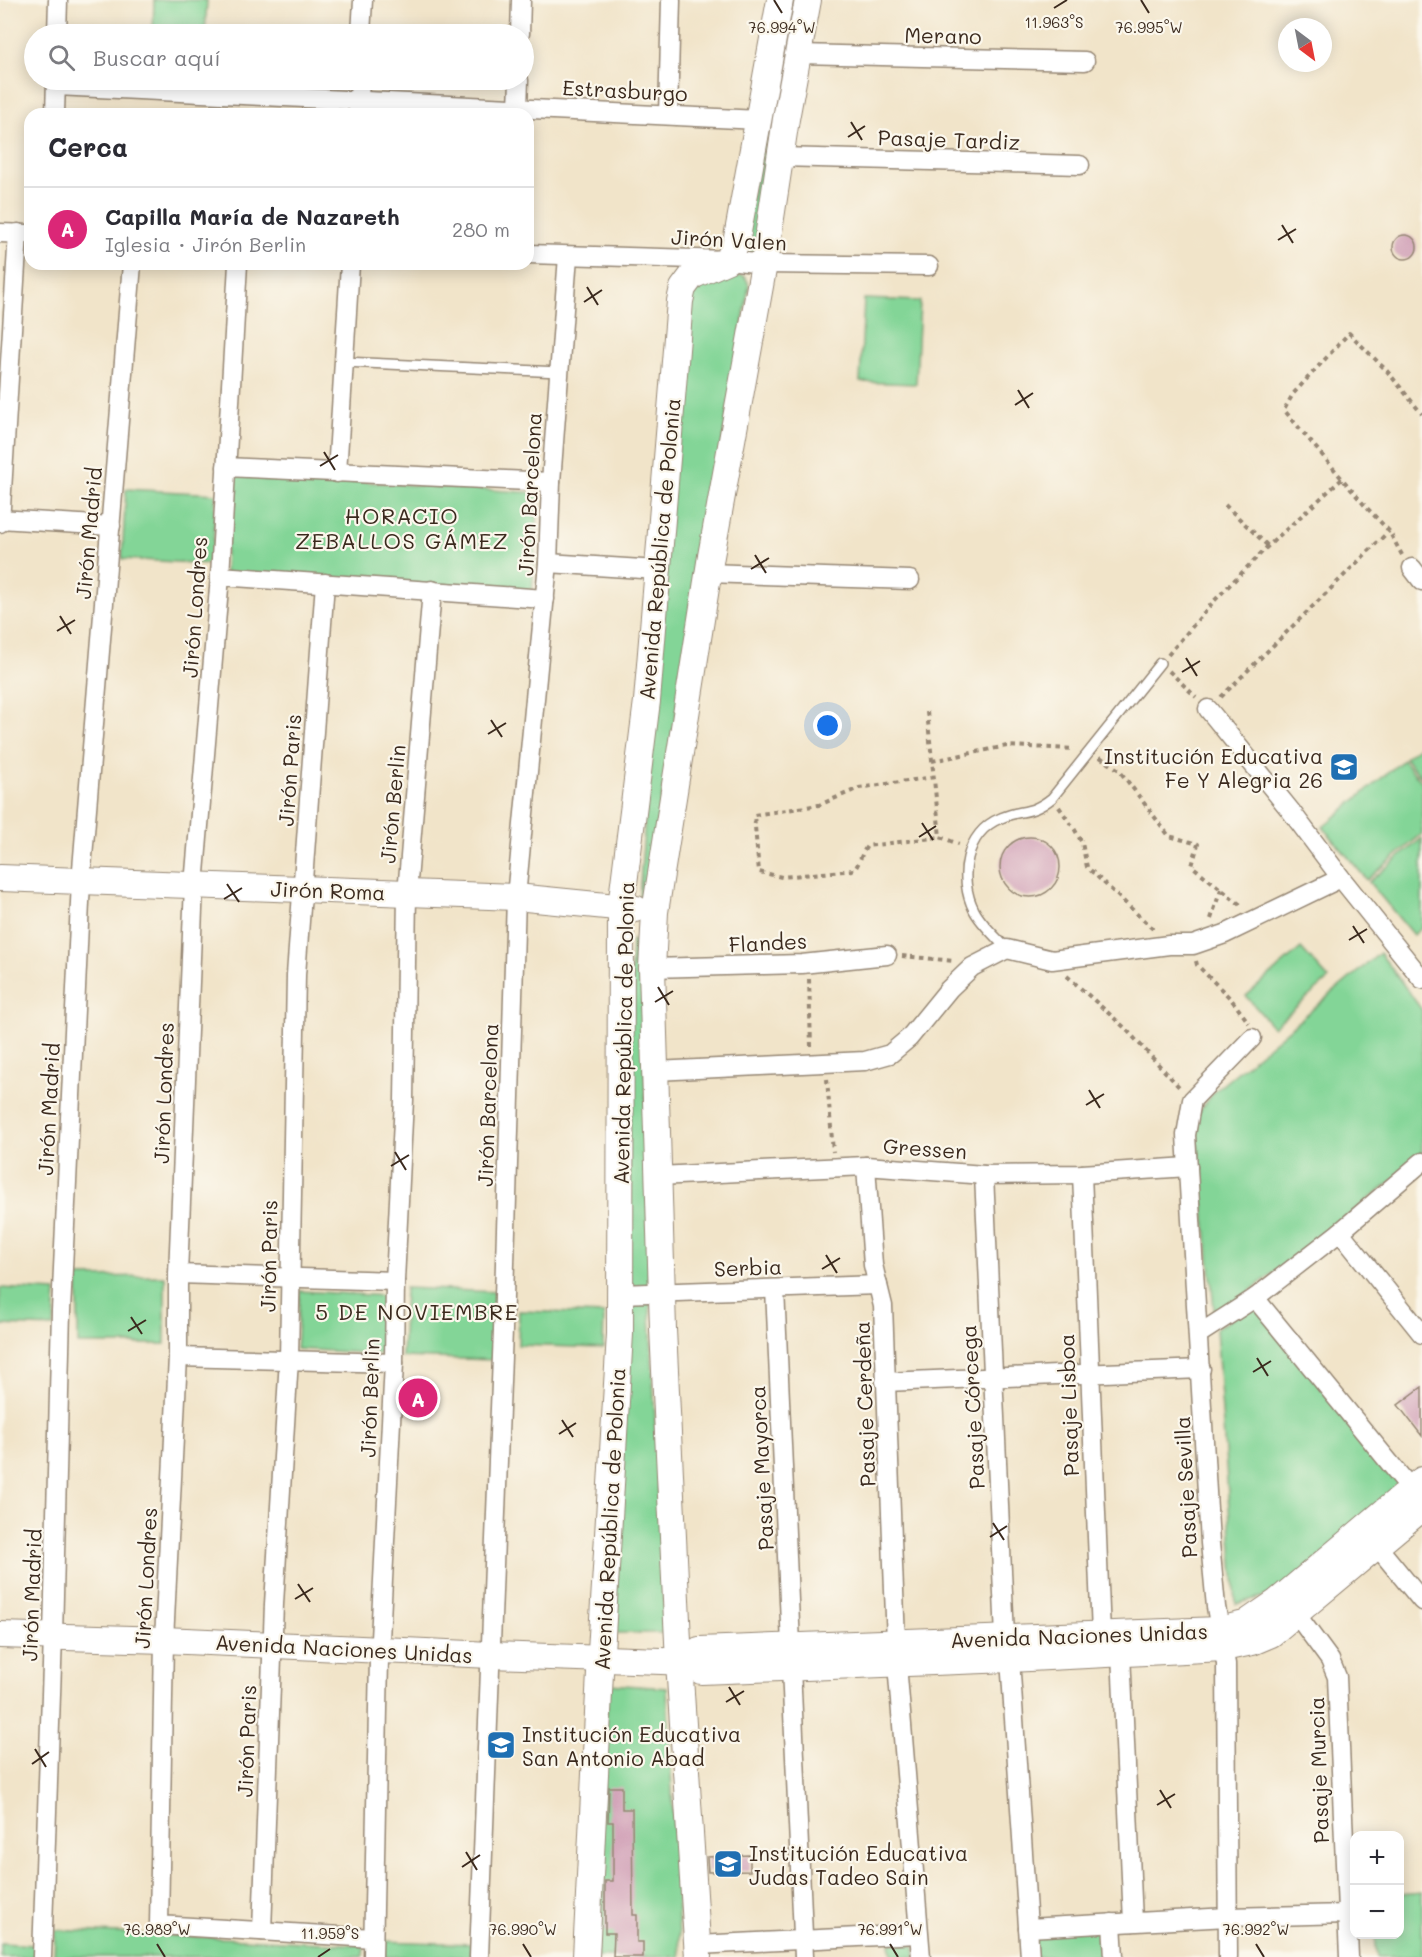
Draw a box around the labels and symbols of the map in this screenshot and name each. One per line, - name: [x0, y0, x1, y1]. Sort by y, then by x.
- text: 11.963°S: [1025, 12, 1083, 32]
- text: 76.994°W: [748, 17, 816, 37]
- text: 76.995°W: [1115, 17, 1183, 37]
- north arrow: [1278, 18, 1332, 72]
- street label: Merano: [904, 21, 982, 49]
- street label: Estrasburgo: [562, 73, 688, 107]
- street label: Pasaje Tardiz: [877, 123, 1021, 155]
- street label: Jirón Valen: [670, 222, 788, 256]
- street label: Avenida República de Polonia: [632, 397, 686, 701]
- street label: Jirón Barcelona: [511, 412, 547, 576]
- street label: Jirón Madrid: [69, 466, 107, 600]
- district label: HORACIO ZEBALLOS GÁMEZ: [295, 501, 509, 555]
- street label: Jirón Londres: [176, 535, 212, 679]
- your location: [813, 711, 842, 740]
- street label: Jirón Paris: [272, 713, 306, 827]
- place label: Institución Educativa Fe Y Alegria 26: [1104, 742, 1323, 793]
- street label: Jirón Berlin: [373, 743, 411, 865]
- school or university icon: Institución Educativa Fe Y Alegria 26: [1328, 751, 1360, 783]
- street label: Jirón Roma: [270, 875, 386, 905]
- street label: Avenida República de Polonia: [607, 881, 639, 1185]
- street label: Flandes: [728, 926, 808, 958]
- street label: Jirón Londres: [147, 1022, 179, 1164]
- street label: Jirón Barcelona: [471, 1023, 503, 1187]
- street label: Jirón Madrid: [31, 1042, 65, 1176]
- street label: Gressen: [882, 1132, 968, 1164]
- street label: Jirón Paris: [254, 1200, 282, 1312]
- street label: Serbia: [713, 1252, 783, 1282]
- district label: 5 DE NOVIEMBRE: [315, 1297, 519, 1326]
- street label: Pasaje Cerdeña: [848, 1321, 880, 1487]
- street label: Pasaje Córcega: [954, 1324, 990, 1490]
- street label: Pasaje Lisboa: [1052, 1333, 1084, 1477]
- street label: Jirón Berlin: [353, 1338, 385, 1458]
- street label: Avenida República de Polonia: [588, 1367, 630, 1671]
- pin: A: [398, 1376, 438, 1420]
- street label: Pasaje Mayorca: [743, 1385, 779, 1551]
- street label: Pasaje Sevilla: [1168, 1415, 1202, 1559]
- street label: Jirón Londres: [128, 1507, 162, 1649]
- street label: Jirón Madrid: [15, 1528, 47, 1662]
- street label: Avenida Naciones Unidas: [950, 1617, 1208, 1653]
- street label: Avenida Naciones Unidas: [215, 1628, 473, 1668]
- street label: Jirón Paris: [231, 1684, 261, 1798]
- street label: Pasaje Murcia: [1302, 1696, 1334, 1844]
- place label: Institución Educativa San Antonio Abad: [522, 1720, 741, 1771]
- school or university icon: Institución Educativa San Antonio Abad: [485, 1729, 517, 1761]
- place label: Institución Educativa Judas Tadeo Sain: [749, 1839, 968, 1890]
- school or university icon: Institución Educativa Judas Tadeo Sain: [712, 1848, 744, 1880]
- text: 76.989°W: [123, 1919, 191, 1939]
- text: 76.990°W: [489, 1919, 557, 1939]
- text: 76.991°W: [857, 1919, 923, 1939]
- text: 76.992°W: [1223, 1919, 1289, 1939]
- text: 11.959°S: [301, 1923, 359, 1943]

